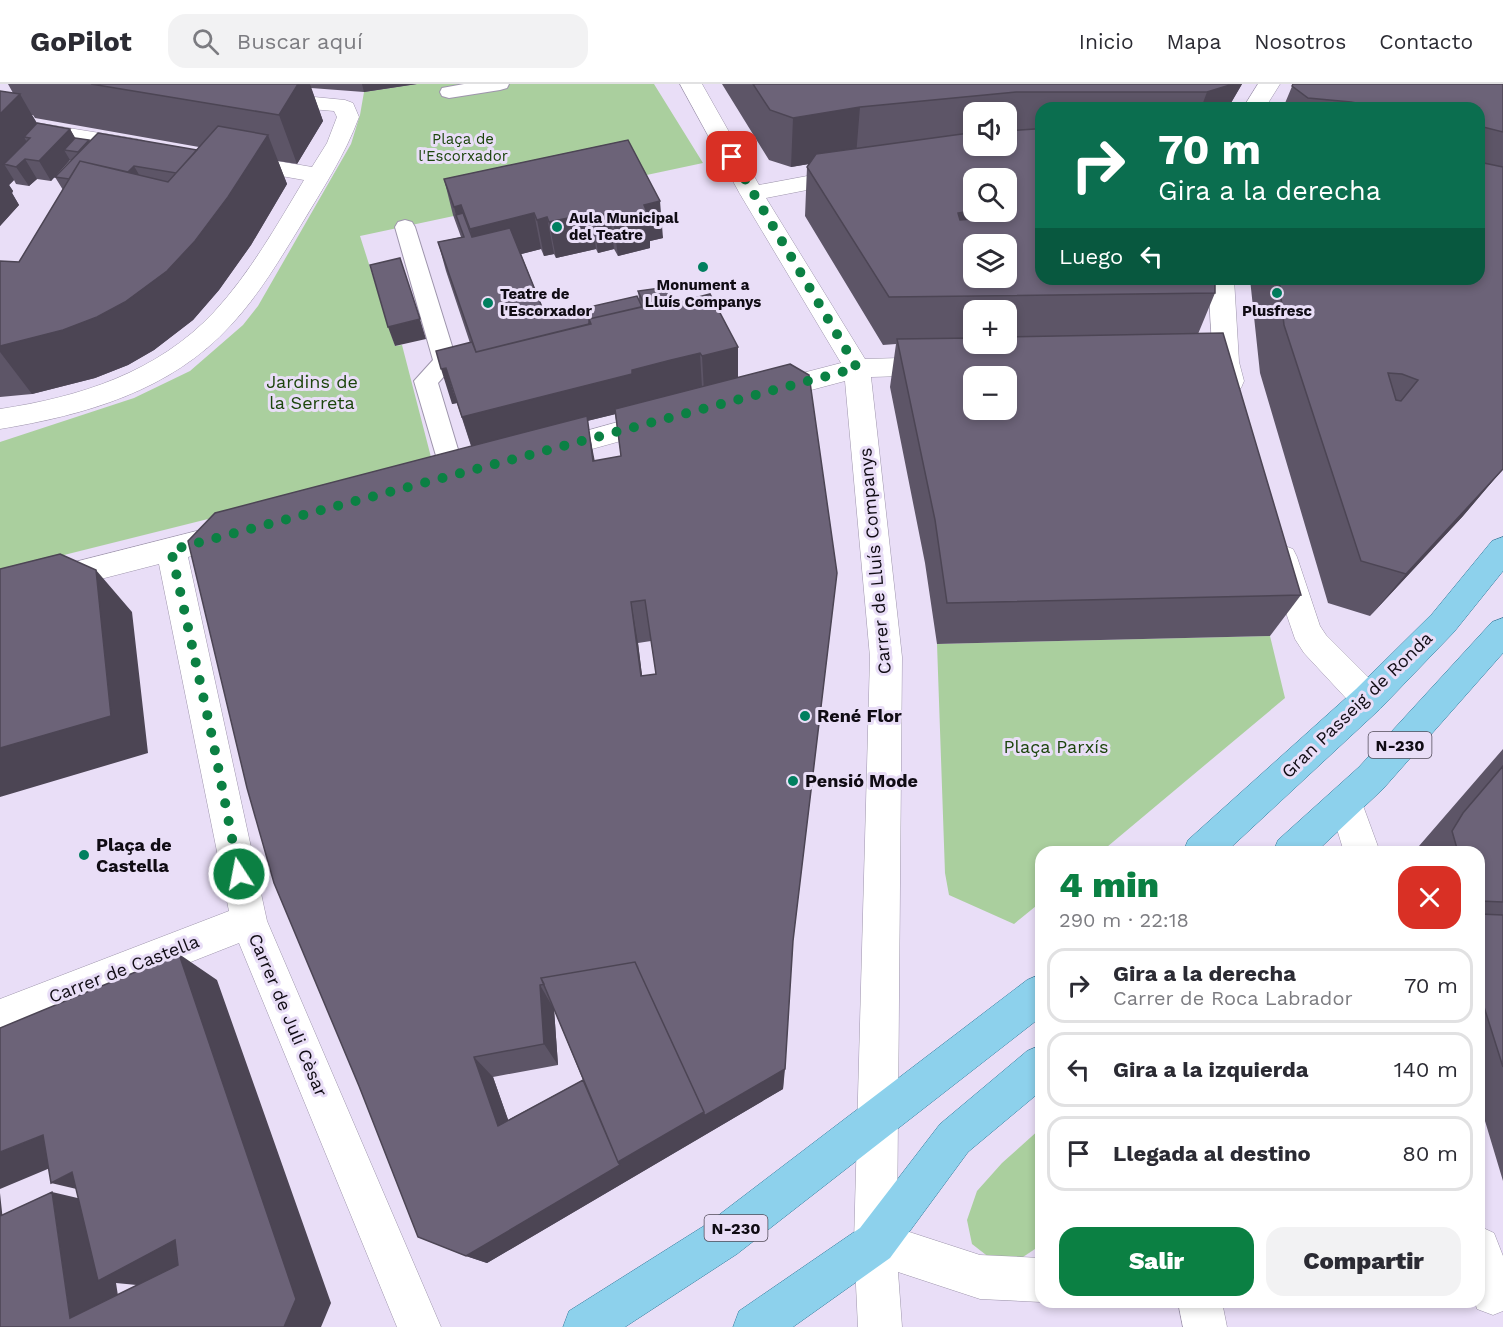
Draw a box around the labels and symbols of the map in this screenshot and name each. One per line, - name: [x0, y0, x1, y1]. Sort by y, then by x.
- park label: Plaça de l'Escorxador: [418, 130, 508, 165]
- pin: [706, 131, 757, 182]
- place label: Aula Municipal del Teatre: [569, 209, 679, 244]
- marker: Aula Municipal del Teatre: [550, 220, 564, 234]
- marker: Monument a Lluís Companys: [696, 260, 710, 274]
- place label: Monument a Lluís Companys: [645, 276, 761, 311]
- place label: Teatre de l'Escorxador: [500, 285, 592, 320]
- marker: Plusfresc: [1270, 286, 1284, 300]
- marker: Teatre de l'Escorxador: [481, 296, 495, 310]
- place label: Plusfresc: [1242, 302, 1312, 320]
- park label: Jardins de la Serreta: [266, 371, 358, 413]
- street label: Carrer de Lluís Companys: [854, 447, 895, 675]
- street label: Gran Passeig de Ronda: [1277, 627, 1436, 782]
- place label: René Flor: [817, 705, 902, 726]
- marker: René Flor: [798, 709, 812, 723]
- road number: N-230: [1368, 732, 1432, 758]
- park label: Plaça Parxís: [1003, 736, 1109, 757]
- place label: Pensió Mode: [805, 770, 918, 791]
- marker: Pensió Mode: [786, 774, 800, 788]
- place label: Plaça de Castella: [96, 834, 172, 876]
- position arrow: [207, 842, 271, 906]
- marker: Plaça de Castella: [77, 848, 91, 862]
- street label: Carrer de Castella: [46, 930, 202, 1007]
- street label: Carrer de Juli Cèsar: [245, 930, 332, 1099]
- road number: N-230: [704, 1215, 768, 1241]

